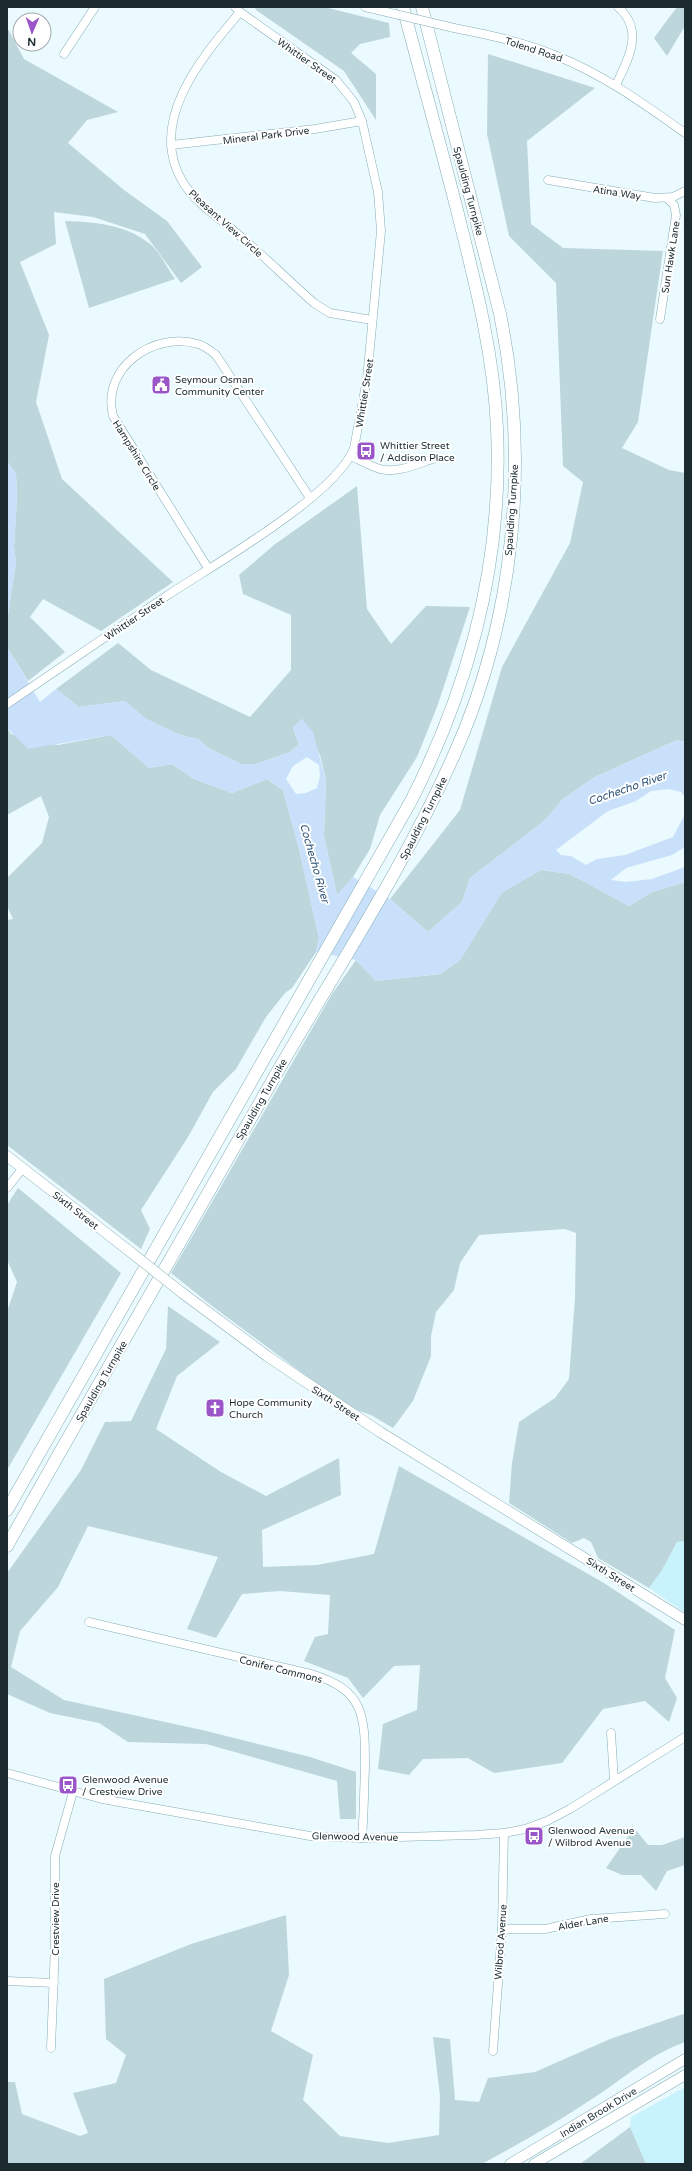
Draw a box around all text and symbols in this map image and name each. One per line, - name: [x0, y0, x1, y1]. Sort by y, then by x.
- north arrow: [12, 12, 52, 52]
- text: N: [27, 35, 36, 48]
- street label: Tolend Road: [503, 35, 564, 65]
- street label: Whittier Street: [275, 36, 338, 86]
- street label: Mineral Park Drive: [222, 125, 310, 147]
- street label: Spaulding Turnpike: [450, 145, 486, 237]
- street label: Atina Way: [592, 183, 642, 203]
- street label: Pleasant View Circle: [186, 187, 265, 260]
- street label: Sun Hawk Lane: [659, 220, 683, 294]
- street label: Whittier Street: [354, 358, 376, 428]
- public building icon: Seymour Osman Community Center: [150, 374, 172, 396]
- place label: Seymour Osman Community Center: [175, 374, 264, 398]
- street label: Hampshire Circle: [110, 418, 163, 493]
- bus stop icon: Whittier Street / Addison Place: [355, 440, 377, 462]
- place label: Whittier Street / Addison Place: [380, 440, 455, 464]
- street label: Spaulding Turnpike: [503, 464, 521, 556]
- street label: Whittier Street: [102, 594, 167, 643]
- water label: Cochecho River: [586, 768, 670, 808]
- street label: Spaulding Turnpike: [398, 775, 450, 862]
- water label: Cochecho River: [297, 822, 333, 906]
- street label: Spaulding Turnpike: [234, 1057, 290, 1142]
- street label: Sixth Street: [50, 1189, 101, 1233]
- street label: Spaulding Turnpike: [74, 1339, 130, 1424]
- street label: Sixth Street: [309, 1384, 362, 1424]
- church icon: Hope Community Church: [204, 1397, 226, 1419]
- place label: Hope Community Church: [229, 1397, 313, 1421]
- street label: Sixth Street: [584, 1555, 637, 1595]
- street label: Conifer Commons: [238, 1654, 324, 1686]
- bus stop icon: Glenwood Avenue / Crestview Drive: [57, 1774, 79, 1796]
- place label: Glenwood Avenue / Crestview Drive: [82, 1774, 169, 1798]
- bus stop icon: Glenwood Avenue / Wilbrod Avenue: [523, 1825, 545, 1847]
- place label: Glenwood Avenue / Wilbrod Avenue: [548, 1825, 635, 1849]
- street label: Glenwood Avenue: [312, 1830, 399, 1844]
- street label: Crestview Drive: [50, 1882, 62, 1956]
- street label: Wilbrod Avenue: [492, 1904, 510, 1980]
- street label: Alder Lane: [557, 1913, 610, 1933]
- street label: Indian Brook Drive: [558, 2085, 639, 2140]

